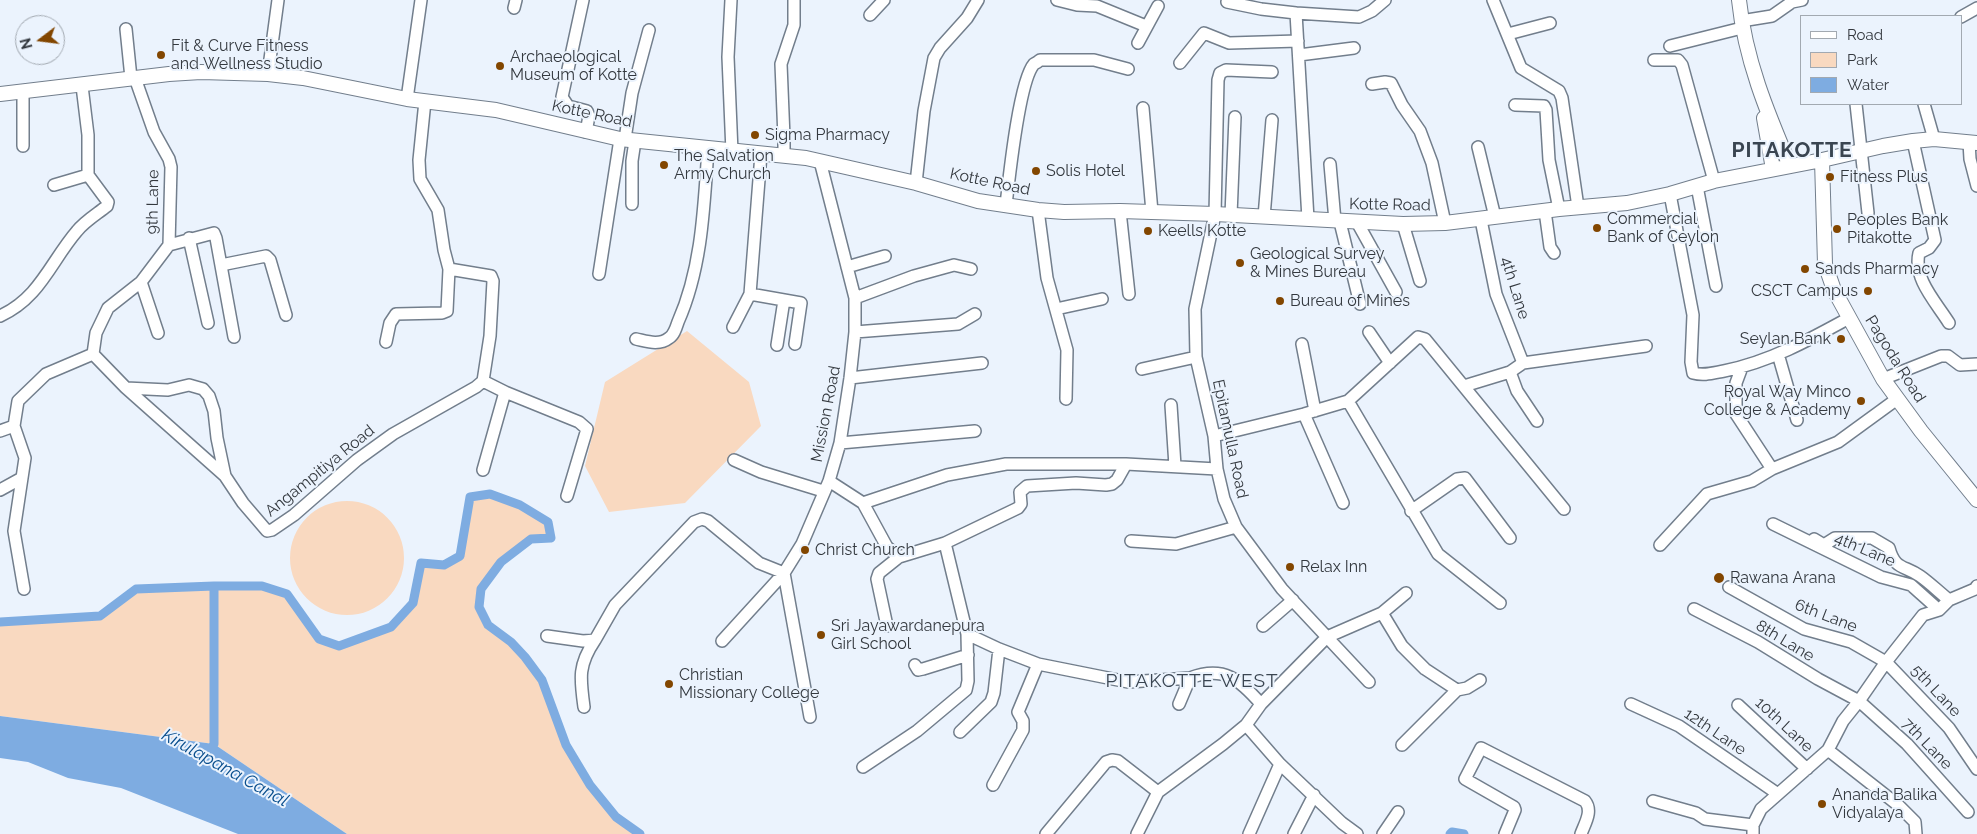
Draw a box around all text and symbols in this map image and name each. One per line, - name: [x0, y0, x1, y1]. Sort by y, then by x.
- north arrow: [15, 15, 65, 65]
- legend: [1800, 15, 1962, 105]
- text: Road: [1847, 26, 1883, 44]
- text: N: [17, 36, 36, 51]
- place label: Fit & Curve Fitness and Wellness Studio: [171, 36, 322, 74]
- place label: Archaeological Museum of Kotte: [510, 47, 637, 85]
- marker: Fit & Curve Fitness and Wellness Studio: [155, 49, 167, 61]
- text: Park: [1847, 51, 1878, 69]
- marker: Archaeological Museum of Kotte: [494, 60, 506, 72]
- text: Water: [1847, 76, 1889, 94]
- street label: Kotte Road: [550, 96, 634, 132]
- place label: Sigma Pharmacy: [765, 125, 890, 145]
- marker: Sigma Pharmacy: [749, 129, 761, 141]
- district label: PITAKOTTE: [1730, 138, 1854, 164]
- place label: The Salvation Army Church: [674, 146, 774, 184]
- marker: The Salvation Army Church: [658, 159, 670, 171]
- place label: Solis Hotel: [1046, 161, 1125, 181]
- street label: Kotte Road: [948, 164, 1032, 200]
- marker: Solis Hotel: [1030, 165, 1042, 177]
- place label: Fitness Plus: [1840, 167, 1928, 187]
- street label: 9th Lane: [143, 169, 163, 235]
- marker: Fitness Plus: [1824, 171, 1836, 183]
- street label: Kotte Road: [1349, 195, 1431, 215]
- place label: Commercial Bank of Ceylon: [1607, 209, 1719, 247]
- place label: Peoples Bank Pitakotte: [1847, 210, 1948, 248]
- place label: Keells Kotte: [1158, 221, 1246, 241]
- marker: Commercial Bank of Ceylon: [1591, 222, 1603, 234]
- marker: Peoples Bank Pitakotte: [1831, 223, 1843, 235]
- marker: Keells Kotte: [1142, 225, 1154, 237]
- place label: Geological Survey & Mines Bureau: [1250, 244, 1384, 282]
- street label: 4th Lane: [1496, 254, 1534, 322]
- marker: Geological Survey & Mines Bureau: [1234, 257, 1246, 269]
- place label: Sands Pharmacy: [1815, 259, 1939, 279]
- marker: Sands Pharmacy: [1799, 263, 1811, 275]
- place label: CSCT Campus: [1751, 281, 1858, 301]
- marker: CSCT Campus: [1862, 285, 1874, 297]
- place label: Bureau of Mines: [1290, 291, 1410, 311]
- marker: Bureau of Mines: [1274, 295, 1286, 307]
- street label: Pagoda Road: [1861, 312, 1929, 406]
- place label: Seylan Bank: [1740, 329, 1831, 349]
- marker: Seylan Bank: [1835, 333, 1847, 345]
- street label: Mission Road: [807, 364, 845, 464]
- street label: Epitamulla Road: [1208, 378, 1252, 500]
- place label: Royal Way Minco College & Academy: [1704, 382, 1851, 420]
- marker: Royal Way Minco College & Academy: [1855, 395, 1867, 407]
- street label: Angampitiya Road: [261, 421, 379, 521]
- street label: 4th Lane: [1832, 529, 1898, 571]
- place label: Christ Church: [815, 540, 915, 560]
- marker: Christ Church: [799, 544, 811, 556]
- place label: Relax Inn: [1300, 557, 1367, 577]
- marker: Relax Inn: [1284, 561, 1296, 573]
- place label: Rawana Arana: [1730, 568, 1836, 588]
- marker: Rawana Arana: [1712, 571, 1726, 585]
- street label: 6th Lane: [1792, 595, 1860, 637]
- place label: Sri Jayawardanepura Girl School: [831, 616, 985, 654]
- street label: 8th Lane: [1752, 616, 1818, 666]
- marker: Sri Jayawardanepura Girl School: [815, 629, 827, 641]
- street label: 5th Lane: [1907, 661, 1965, 721]
- place label: Christian Missionary College: [679, 665, 819, 703]
- district label: PITAKOTTE WEST: [1104, 670, 1280, 692]
- marker: Christian Missionary College: [663, 678, 675, 690]
- street label: 10th Lane: [1751, 693, 1817, 757]
- street label: 12th Lane: [1680, 704, 1750, 760]
- street label: 7th Lane: [1898, 714, 1956, 774]
- water label: Kirulapana Canal: [158, 724, 292, 812]
- place label: Ananda Balika Vidyalaya: [1832, 785, 1937, 823]
- marker: Ananda Balika Vidyalaya: [1816, 798, 1828, 810]

